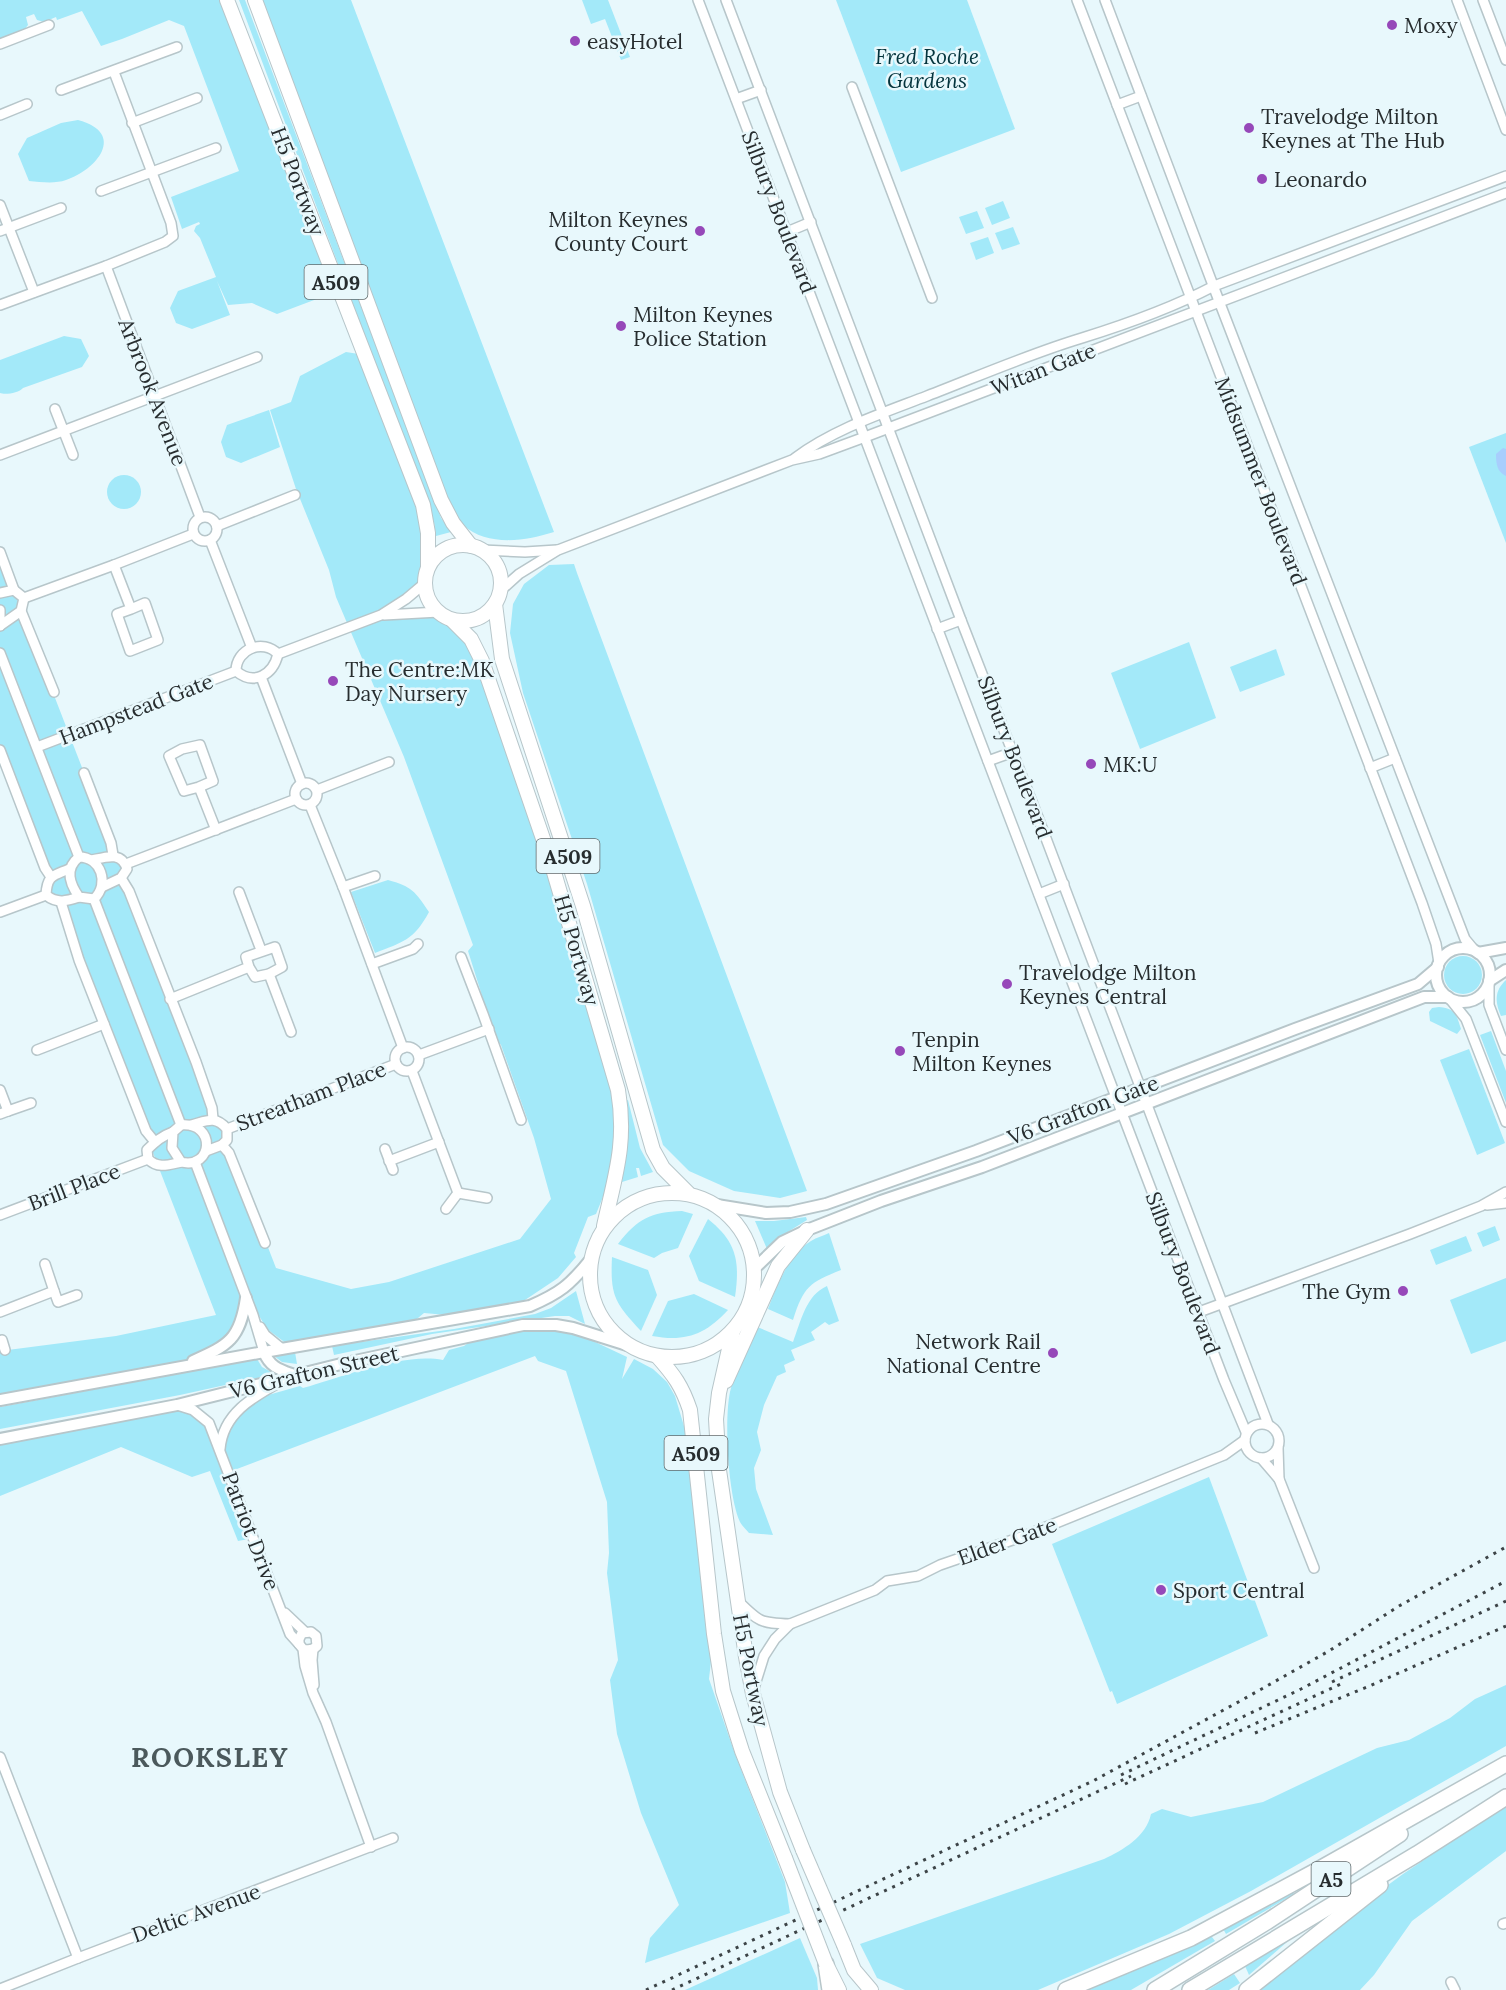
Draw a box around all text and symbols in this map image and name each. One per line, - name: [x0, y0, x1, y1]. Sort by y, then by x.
- place label: Moxy: [1404, 12, 1458, 39]
- marker: Moxy: [1385, 18, 1399, 32]
- place label: easyHotel: [587, 28, 683, 55]
- marker: easyHotel: [568, 34, 582, 48]
- park label: Fred Roche Gardens: [875, 43, 979, 94]
- place label: Travelodge Milton Keynes at The Hub: [1261, 103, 1445, 154]
- marker: Travelodge Milton Keynes at The Hub: [1242, 121, 1256, 135]
- street label: H5 Portway: [265, 123, 331, 239]
- street label: Silbury Boulevard: [736, 127, 822, 297]
- place label: Leonardo: [1274, 166, 1367, 193]
- marker: Leonardo: [1255, 172, 1269, 186]
- place label: Milton Keynes County Court: [548, 206, 689, 257]
- marker: Milton Keynes County Court: [693, 224, 707, 238]
- road number: A509: [304, 265, 368, 299]
- place label: Milton Keynes Police Station: [633, 301, 773, 352]
- street label: Arbrook Avenue: [112, 313, 194, 470]
- marker: Milton Keynes Police Station: [614, 319, 628, 333]
- street label: Witan Gate: [987, 337, 1099, 401]
- street label: Midsummer Boulevard: [1209, 373, 1313, 589]
- place label: The Centre:MK Day Nursery: [345, 656, 495, 707]
- street label: Hampstead Gate: [55, 667, 217, 751]
- street label: Silbury Boulevard: [972, 672, 1058, 842]
- marker: The Centre:MK Day Nursery: [326, 674, 340, 688]
- place label: MK:U: [1103, 751, 1158, 778]
- marker: MK:U: [1084, 757, 1098, 771]
- road number: A509: [536, 839, 600, 873]
- street label: H5 Portway: [548, 891, 606, 1009]
- place label: Travelodge Milton Keynes Central: [1019, 959, 1197, 1010]
- marker: Travelodge Milton Keynes Central: [1000, 977, 1014, 991]
- place label: Tenpin Milton Keynes: [912, 1026, 1052, 1077]
- marker: Tenpin Milton Keynes: [893, 1044, 907, 1058]
- street label: Streatham Place: [232, 1055, 390, 1137]
- street label: V6 Grafton Gate: [1003, 1069, 1162, 1152]
- street label: Brill Place: [24, 1157, 124, 1217]
- street label: Silbury Boulevard: [1140, 1188, 1226, 1358]
- place label: The Gym: [1302, 1278, 1391, 1305]
- marker: The Gym: [1396, 1284, 1410, 1298]
- place label: Network Rail National Centre: [886, 1328, 1041, 1379]
- street label: V6 Grafton Street: [226, 1339, 402, 1405]
- marker: Network Rail National Centre: [1046, 1346, 1060, 1360]
- road number: A509: [664, 1436, 728, 1470]
- street label: Patriot Drive: [216, 1468, 286, 1594]
- street label: Elder Gate: [954, 1511, 1060, 1571]
- place label: Sport Central: [1173, 1577, 1305, 1604]
- marker: Sport Central: [1154, 1583, 1168, 1597]
- street label: H5 Portway: [727, 1611, 775, 1729]
- district label: ROOKSLEY: [131, 1740, 289, 1774]
- road number: A5: [1312, 1862, 1350, 1896]
- street label: Deltic Avenue: [128, 1877, 264, 1949]

